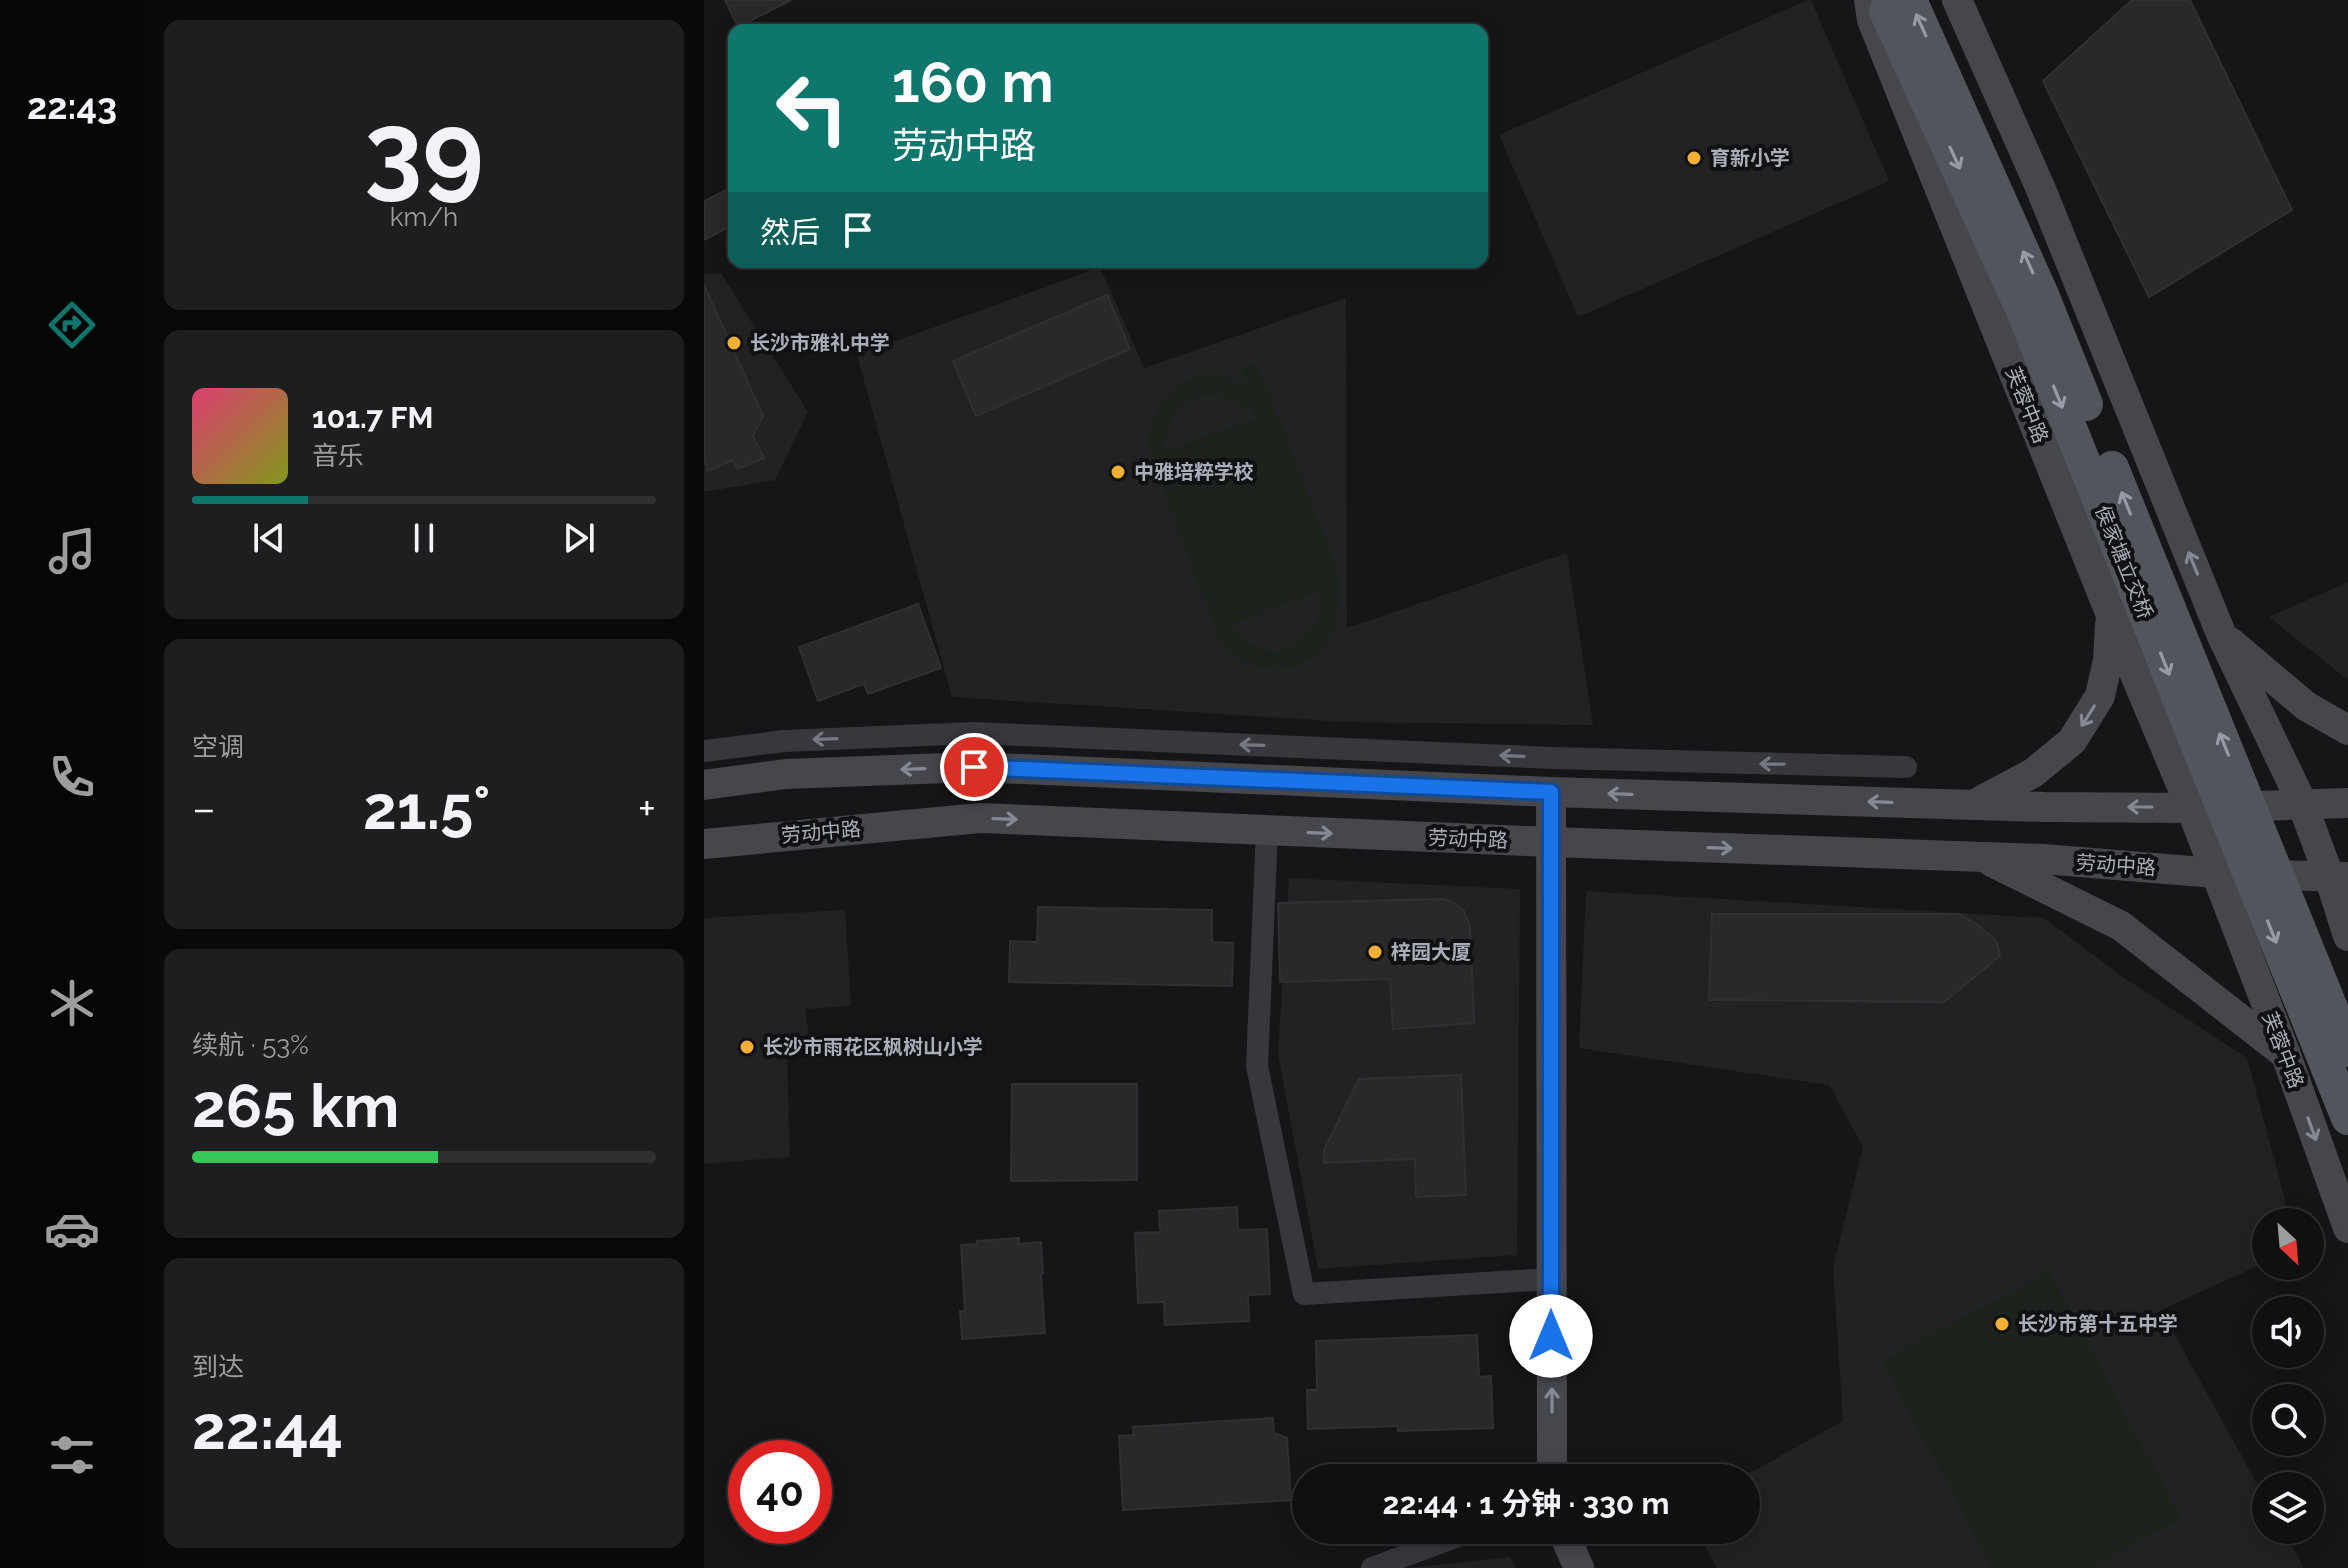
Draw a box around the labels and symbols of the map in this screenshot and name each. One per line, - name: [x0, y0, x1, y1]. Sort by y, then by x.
- one-way arrow: [1913, 13, 1928, 37]
- place label: 育新小学: [1710, 146, 1790, 170]
- one-way arrow: [1948, 146, 1963, 170]
- marker: 育新小学: [1685, 149, 1703, 167]
- one-way arrow: [2019, 250, 2034, 275]
- place label: 长沙市雅礼中学: [750, 331, 890, 355]
- marker: 长沙市雅礼中学: [725, 334, 743, 352]
- street label: 芙蓉中路: [2001, 363, 2053, 447]
- one-way arrow: [2051, 384, 2066, 409]
- place label: 中雅培粹学校: [1134, 460, 1254, 484]
- marker: 中雅培粹学校: [1109, 463, 1127, 481]
- one-way arrow: [2117, 491, 2132, 516]
- street label: 侯家塘立交桥: [2090, 502, 2158, 622]
- one-way arrow: [2185, 551, 2199, 576]
- one-way arrow: [2159, 651, 2173, 676]
- one-way arrow: [2079, 704, 2095, 727]
- one-way arrow: [812, 732, 839, 747]
- one-way arrow: [2215, 732, 2230, 757]
- pin: [940, 733, 1008, 801]
- one-way arrow: [1239, 738, 1266, 753]
- one-way arrow: [1499, 749, 1526, 764]
- one-way arrow: [1759, 756, 1786, 771]
- one-way arrow: [900, 762, 927, 777]
- one-way arrow: [1607, 787, 1634, 802]
- one-way arrow: [1867, 794, 1894, 809]
- one-way arrow: [2127, 799, 2154, 815]
- one-way arrow: [991, 812, 1018, 827]
- street label: 劳动中路: [780, 817, 862, 847]
- one-way arrow: [1307, 825, 1333, 840]
- street label: 劳动中路: [1428, 826, 1508, 852]
- one-way arrow: [1706, 841, 1733, 856]
- street label: 劳动中路: [2075, 850, 2157, 880]
- one-way arrow: [2266, 919, 2281, 944]
- place label: 梓园大厦: [1391, 940, 1471, 964]
- marker: 梓园大厦: [1366, 943, 1384, 961]
- street label: 芙蓉中路: [2257, 1008, 2309, 1092]
- place label: 长沙市雨花区枫树山小学: [763, 1035, 983, 1059]
- marker: 长沙市雨花区枫树山小学: [738, 1038, 756, 1056]
- one-way arrow: [2306, 1116, 2321, 1141]
- north arrow: [2252, 1208, 2324, 1280]
- position arrow: [1509, 1294, 1593, 1378]
- place label: 长沙市第十五中学: [2018, 1312, 2178, 1336]
- marker: 长沙市第十五中学: [1993, 1315, 2011, 1333]
- one-way arrow: [1544, 1387, 1560, 1414]
- speed limit sign: 40: [728, 1440, 832, 1544]

